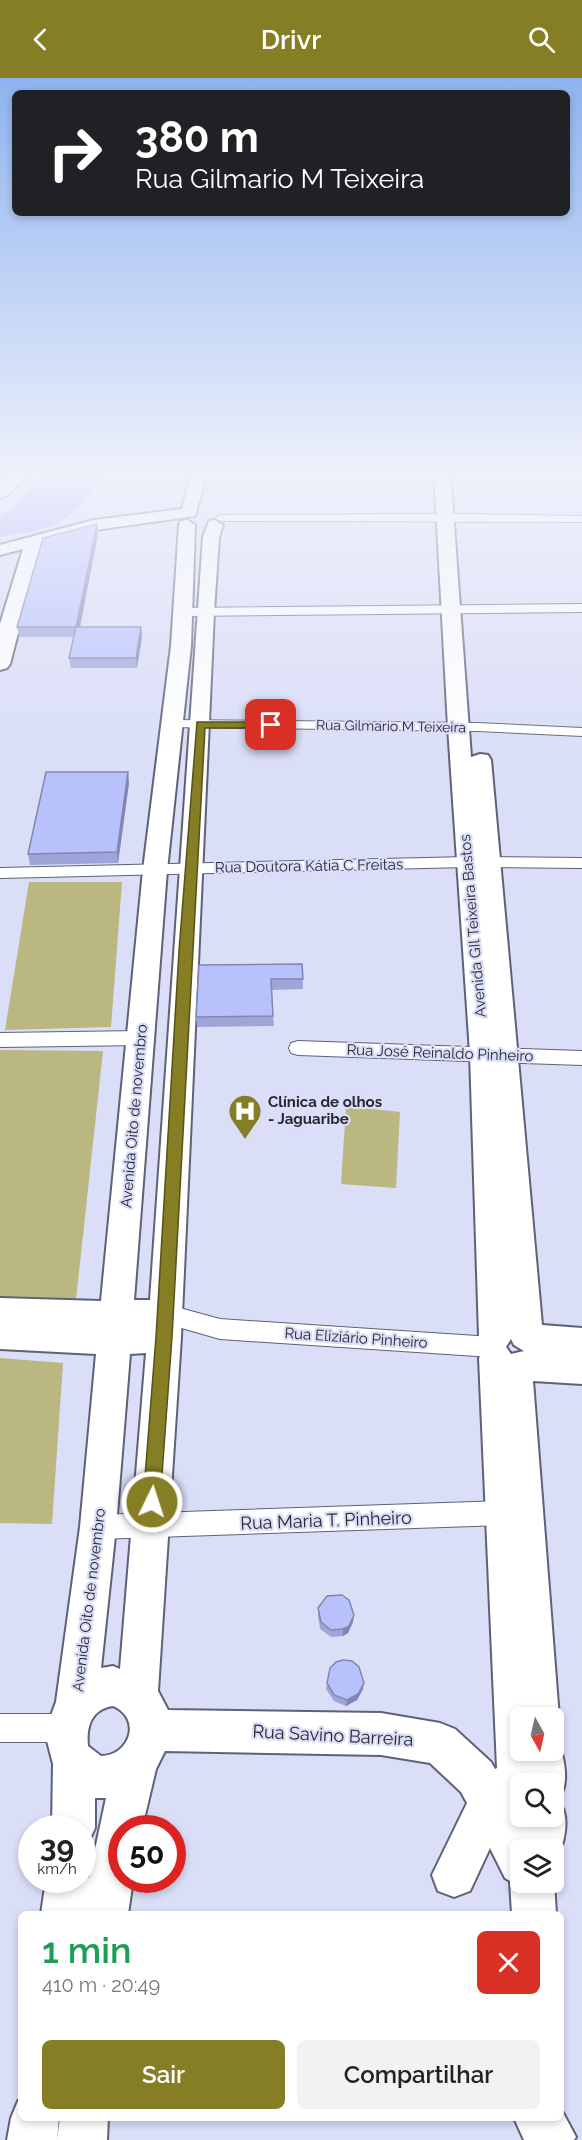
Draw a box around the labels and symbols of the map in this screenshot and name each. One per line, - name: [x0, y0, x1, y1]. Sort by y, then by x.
- pin: [245, 699, 296, 750]
- street label: Rua Gilmario M Teixeira: [316, 717, 466, 735]
- street label: Avenida GIl Teixeira Bastos: [456, 834, 490, 1018]
- street label: Rua Doutora Kátia C Freitas: [215, 855, 403, 877]
- street label: Avenida Oito de novembro: [117, 1023, 151, 1209]
- street label: Rua José Reinaldo Pinheiro: [346, 1041, 534, 1065]
- hospital icon: Clínica de olhos - Jaguaribe: [227, 1093, 263, 1140]
- place label: Clínica de olhos - Jaguaribe: [268, 1093, 382, 1128]
- street label: Rua Eliziário Pinheiro: [284, 1324, 428, 1352]
- position arrow: [120, 1470, 184, 1534]
- street label: Avenida Oito de novembro: [69, 1507, 109, 1693]
- street label: Rua Maria T. Pinheiro: [240, 1507, 412, 1533]
- north arrow: [510, 1707, 564, 1761]
- street label: Rua Savino Barreira: [252, 1720, 414, 1750]
- speed limit sign: 50: [108, 1815, 186, 1893]

